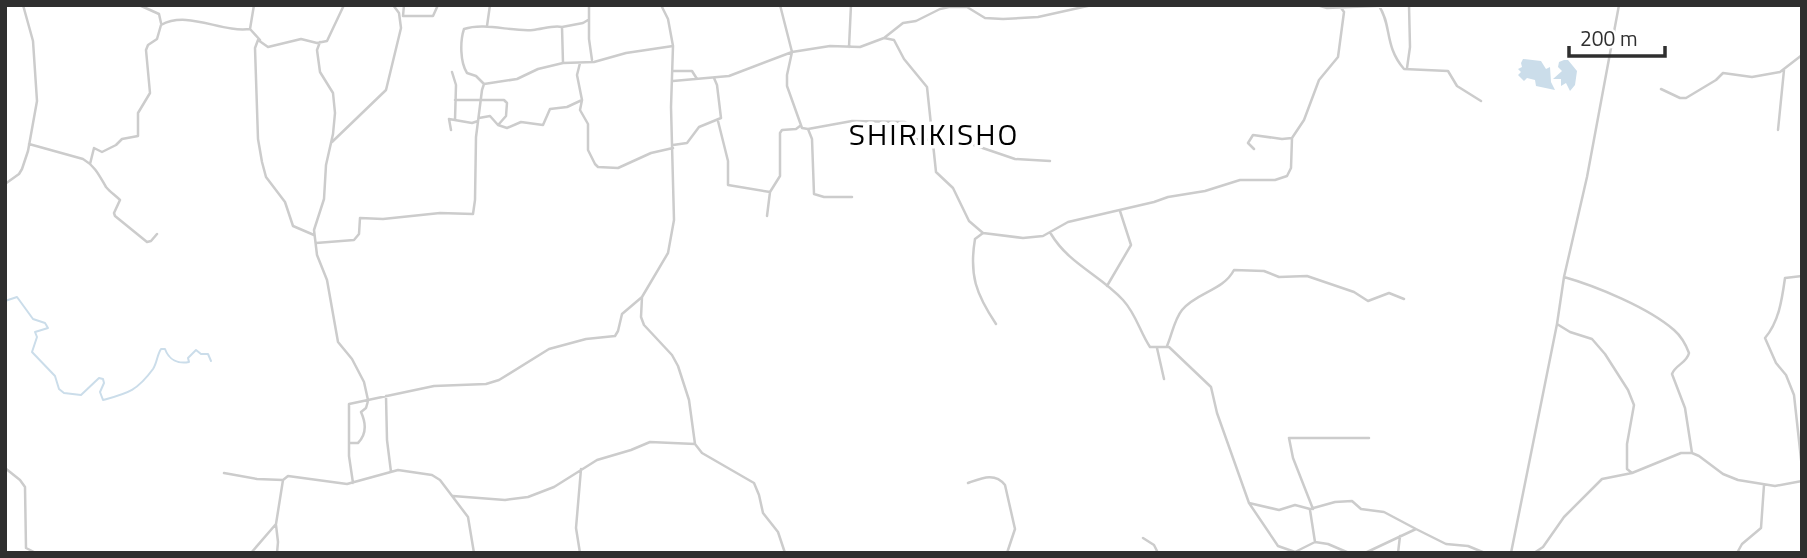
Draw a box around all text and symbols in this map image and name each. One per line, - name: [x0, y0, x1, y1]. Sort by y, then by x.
- scale bar: [1569, 14, 1665, 58]
- text: 200 m: [1580, 22, 1637, 54]
- district label: SHIRIKISHO: [849, 111, 1019, 157]

